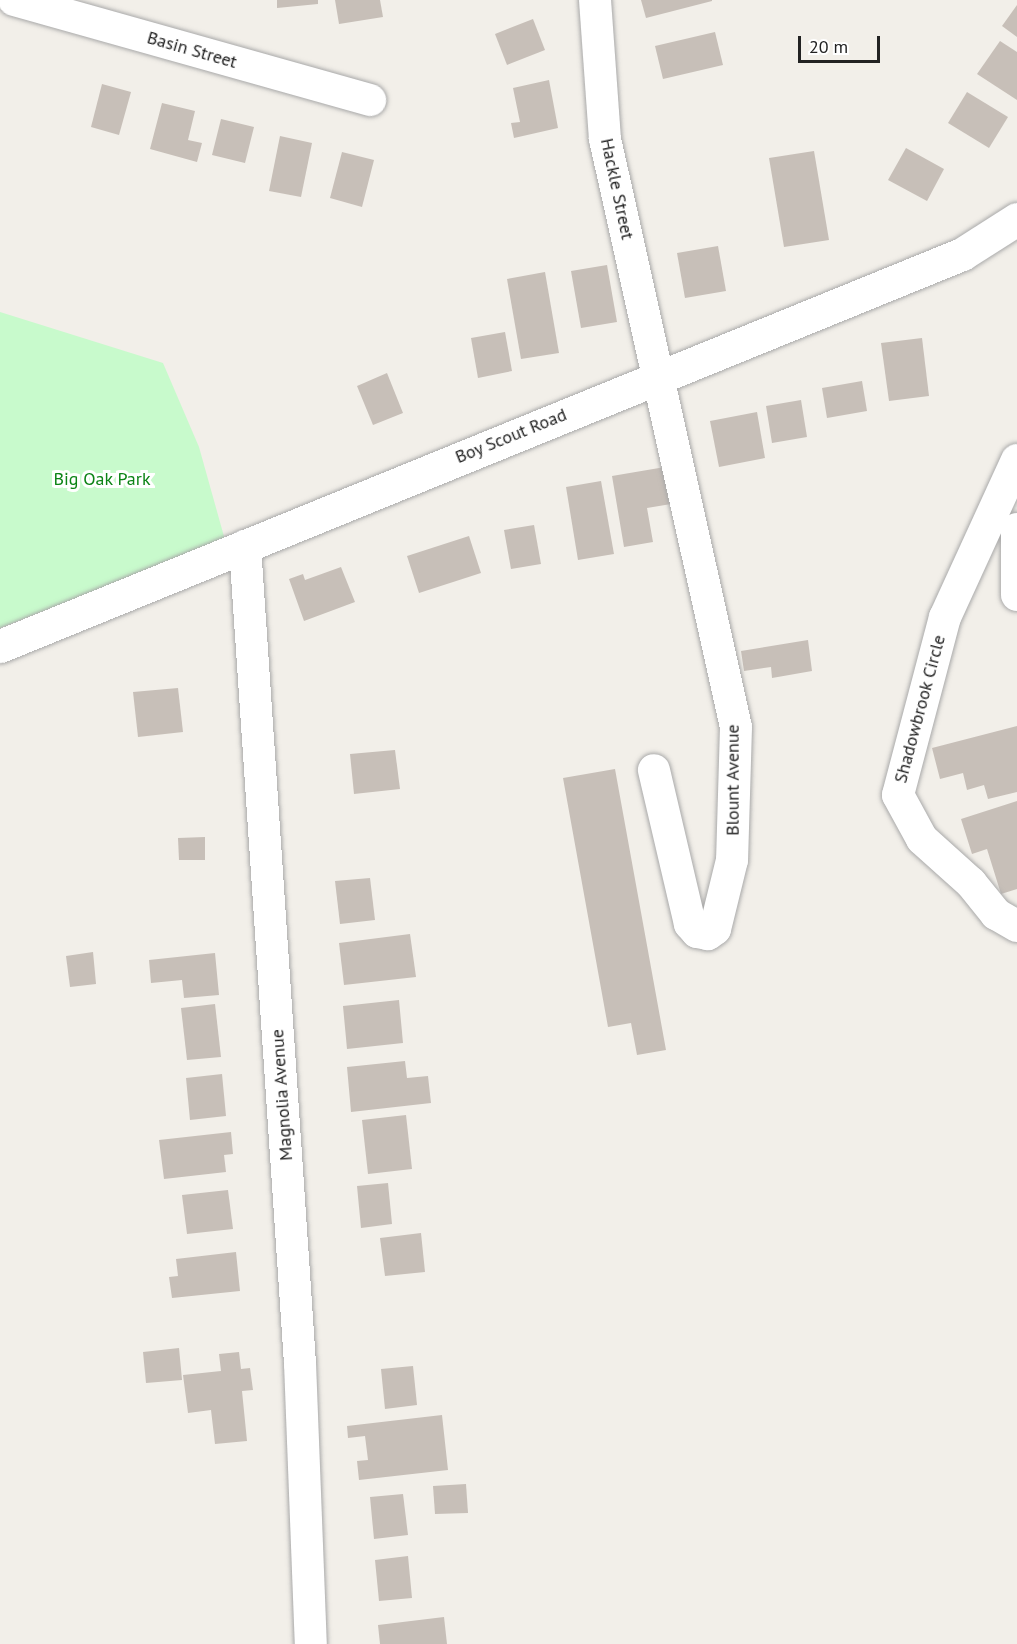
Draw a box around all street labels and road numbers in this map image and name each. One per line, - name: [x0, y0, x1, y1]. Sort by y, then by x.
- street label: Basin Street: [145, 27, 239, 73]
- street label: Hackle Street: [596, 136, 638, 242]
- street label: Boy Scout Road: [452, 404, 570, 468]
- street label: Shadowbrook Circle: [890, 632, 950, 786]
- street label: Blount Avenue: [722, 724, 744, 836]
- street label: Magnolia Avenue: [267, 1028, 297, 1162]

